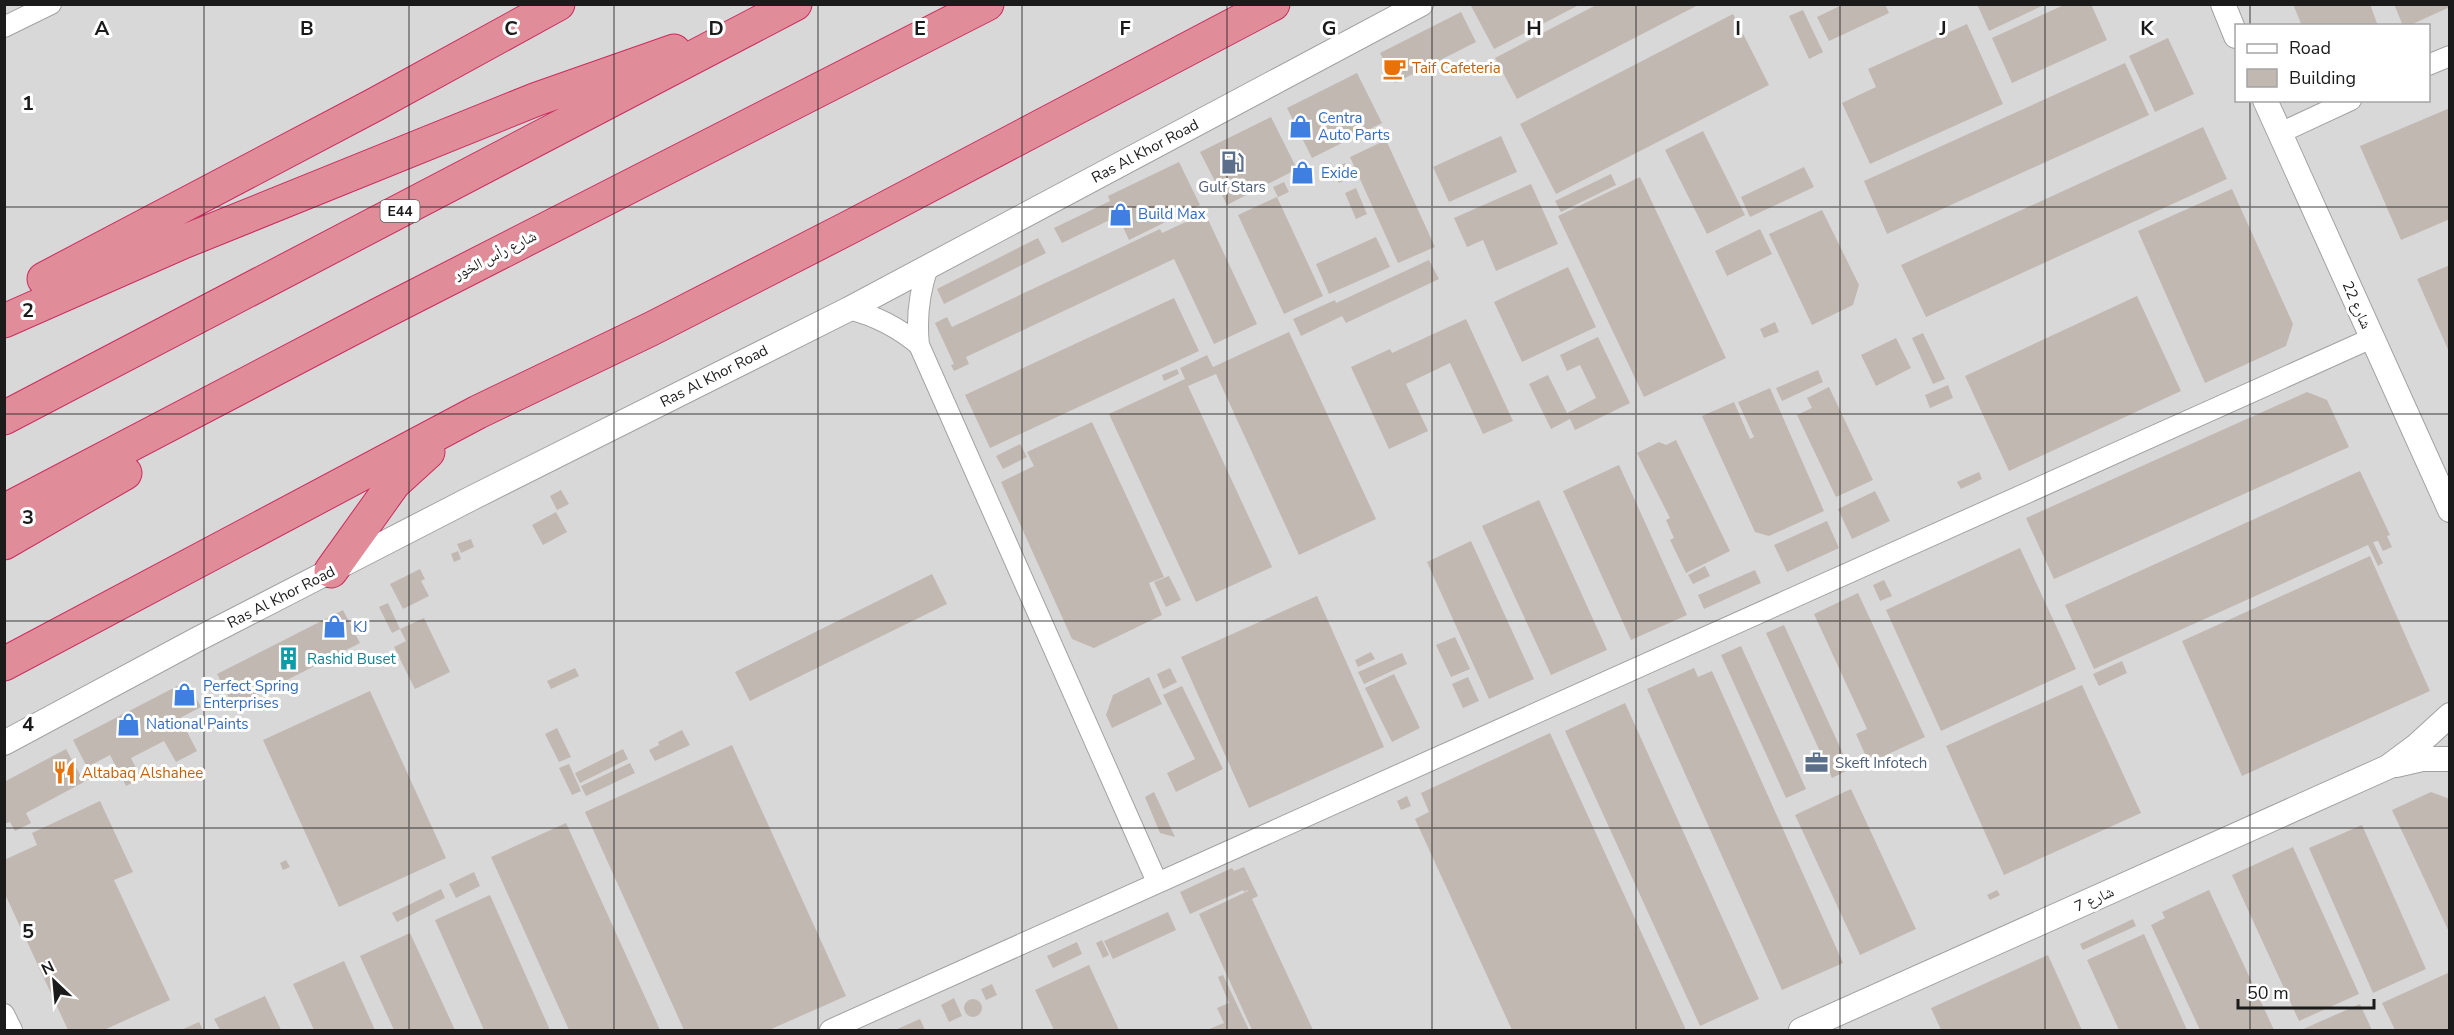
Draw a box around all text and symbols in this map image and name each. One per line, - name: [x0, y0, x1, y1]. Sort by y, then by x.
- text: A: [95, 15, 110, 42]
- text: B: [300, 15, 314, 42]
- text: C: [504, 15, 518, 42]
- text: D: [708, 15, 724, 42]
- text: E: [914, 15, 926, 42]
- text: F: [1119, 15, 1131, 42]
- text: G: [1322, 15, 1336, 42]
- text: H: [1526, 15, 1542, 42]
- text: I: [1735, 15, 1741, 42]
- text: J: [1938, 15, 1947, 42]
- text: K: [2140, 15, 2154, 42]
- legend: [2235, 24, 2430, 102]
- text: Road: [2289, 36, 2331, 60]
- cafe icon: Taif Cafeteria: [1381, 55, 1407, 81]
- place label: Taif Cafeteria: [1412, 58, 1501, 78]
- text: Building: [2289, 66, 2356, 90]
- text: 1: [22, 90, 34, 117]
- place label: Centra Auto Parts: [1318, 108, 1390, 145]
- street label: Ras Al Khor Road: [1088, 114, 1202, 188]
- shop icon: Centra Auto Parts: [1287, 114, 1313, 140]
- fuel station icon: Gulf Stars: [1219, 150, 1245, 176]
- shop icon: Exide: [1290, 160, 1316, 186]
- place label: Exide: [1321, 163, 1358, 183]
- place label: Gulf Stars: [1198, 177, 1266, 197]
- road number: E44: [380, 200, 420, 222]
- shop icon: Build Max: [1107, 201, 1133, 227]
- place label: Build Max: [1138, 204, 1206, 224]
- street label: شارع رأس الخور: [449, 226, 540, 285]
- street label: شارع 22: [2338, 278, 2376, 332]
- text: 2: [22, 297, 34, 324]
- street label: Ras Al Khor Road: [657, 340, 771, 412]
- text: 3: [22, 504, 34, 531]
- street label: Ras Al Khor Road: [224, 561, 338, 633]
- shop icon: KJ: [322, 614, 348, 640]
- place label: KJ: [353, 617, 368, 637]
- building icon: Rashid Buset: [276, 646, 302, 672]
- place label: Rashid Buset: [307, 649, 397, 669]
- place label: Perfect Spring Enterprises: [203, 676, 299, 713]
- shop icon: Perfect Spring Enterprises: [172, 682, 198, 708]
- text: 4: [22, 711, 34, 738]
- shop icon: National Paints: [115, 711, 141, 737]
- place label: National Paints: [146, 714, 248, 734]
- office icon: Skeft Infotech: [1804, 750, 1830, 776]
- place label: Skeft Infotech: [1835, 753, 1927, 773]
- restaurant icon: Altabaq Alshahee: [51, 760, 77, 786]
- place label: Altabaq Alshahee: [82, 763, 203, 783]
- street label: شارع 7: [2071, 881, 2117, 917]
- text: 5: [22, 918, 34, 945]
- north arrow: [24, 951, 84, 1011]
- text: N: [38, 956, 58, 981]
- scale bar: [2238, 972, 2374, 1010]
- text: 50 m: [2247, 981, 2289, 1005]

